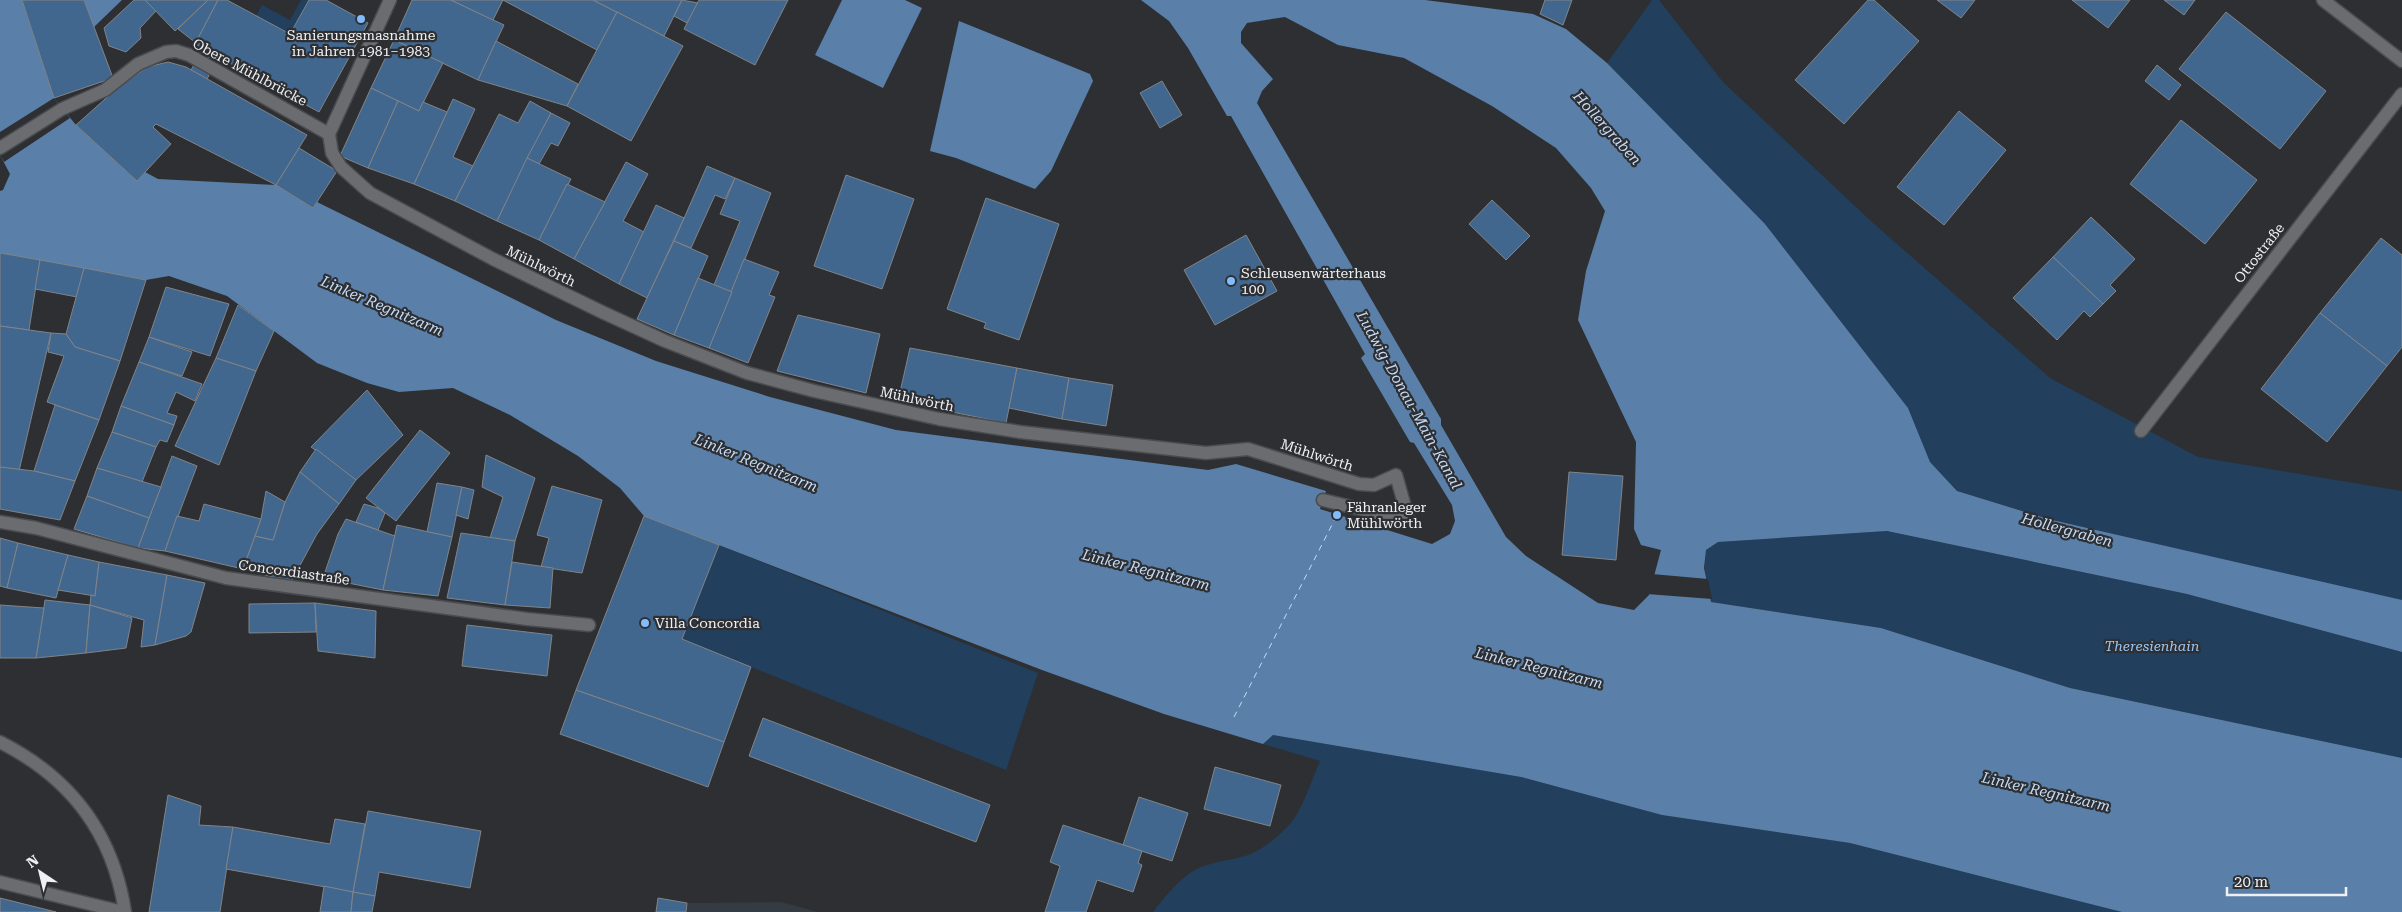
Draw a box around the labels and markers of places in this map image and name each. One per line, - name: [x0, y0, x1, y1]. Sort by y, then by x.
- marker: Sanierungsmasnahme in Jahren 1981–1983: [355, 13, 367, 25]
- place label: Sanierungsmasnahme in Jahren 1981–1983: [287, 27, 436, 59]
- place label: Schleusenwärterhaus 100: [1241, 265, 1386, 297]
- marker: Schleusenwärterhaus 100: [1225, 275, 1237, 287]
- place label: Fähranleger Mühlwörth: [1347, 499, 1427, 531]
- marker: Fähranleger Mühlwörth: [1331, 509, 1343, 521]
- place label: Villa Concordia: [655, 615, 760, 631]
- marker: Villa Concordia: [639, 617, 651, 629]

